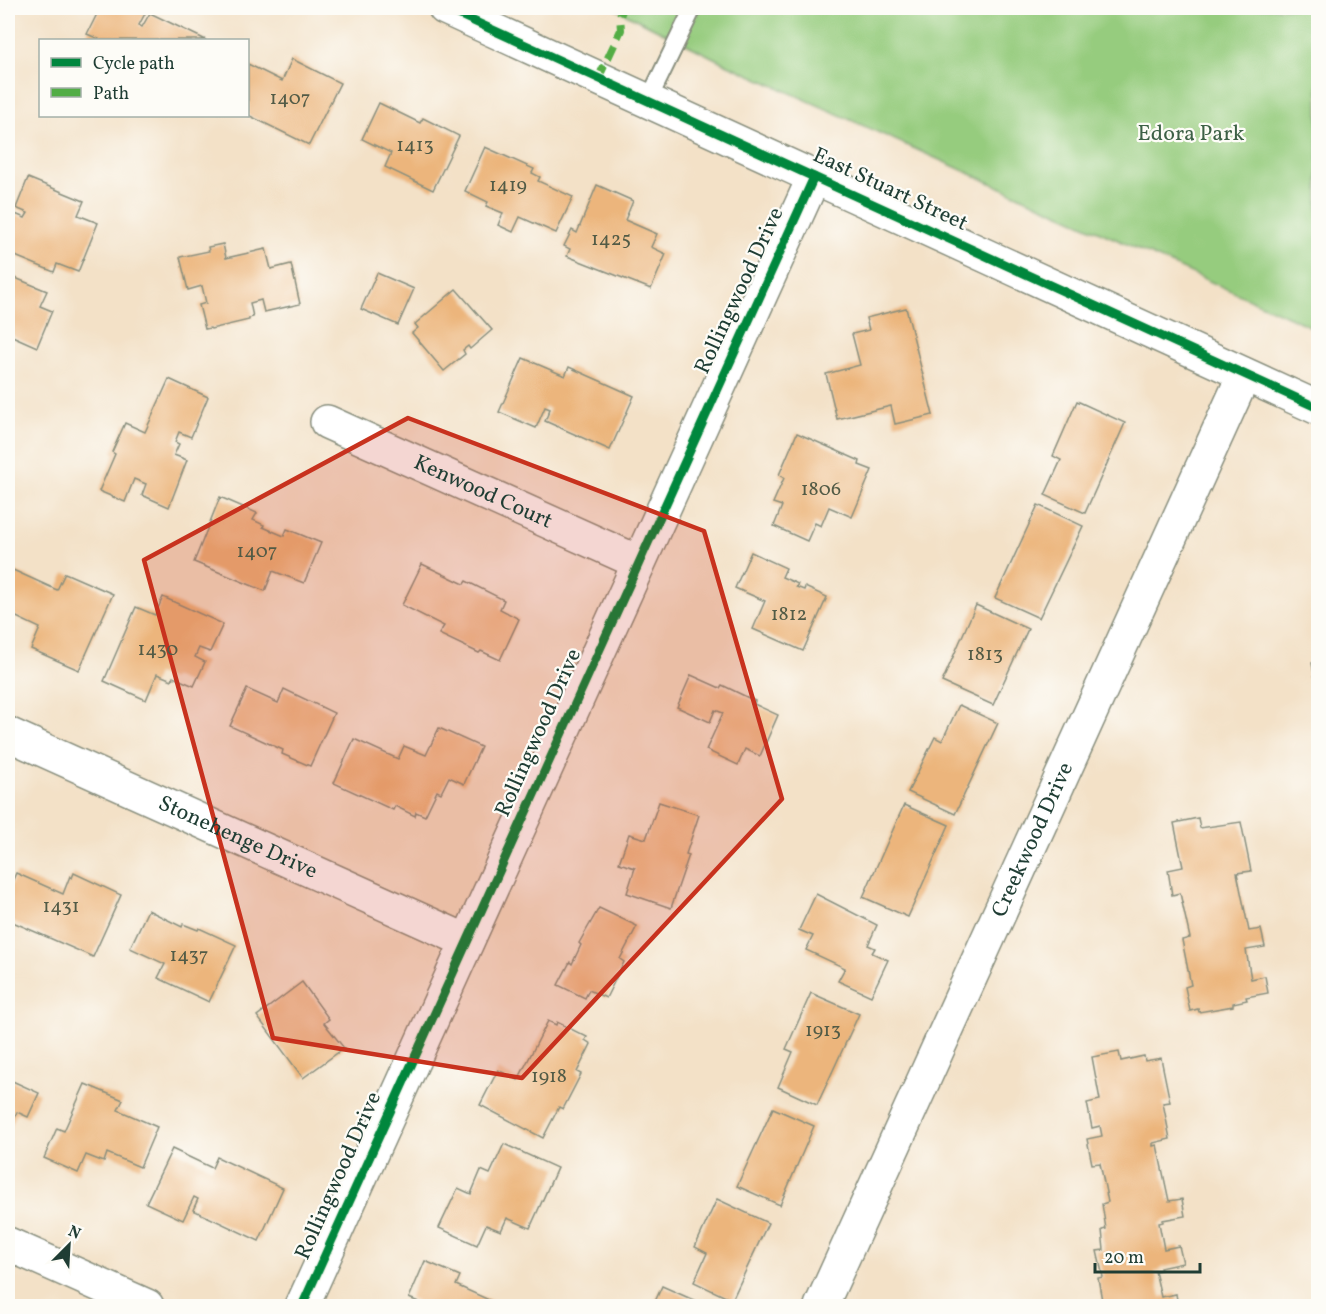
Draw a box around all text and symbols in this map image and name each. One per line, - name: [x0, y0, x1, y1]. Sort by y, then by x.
- legend: [39, 39, 249, 117]
- text: Cycle path: [93, 52, 175, 77]
- text: Path: [93, 82, 129, 107]
- house number: 1407: [269, 85, 311, 113]
- park label: Edora Park: [1138, 119, 1244, 150]
- house number: 1413: [396, 132, 434, 160]
- street label: East Stuart Street: [807, 140, 973, 240]
- house number: 1419: [489, 172, 527, 200]
- street label: Rollingwood Drive: [688, 202, 792, 380]
- house number: 1425: [591, 226, 631, 254]
- street label: Kenwood Court: [408, 447, 558, 537]
- house number: 1806: [801, 476, 841, 504]
- house number: 1407: [236, 538, 278, 566]
- house number: 1812: [771, 601, 807, 629]
- house number: 1430: [138, 636, 178, 664]
- house number: 1813: [967, 641, 1003, 669]
- street label: Rollingwood Drive: [488, 644, 590, 822]
- street label: Creekwood Drive: [984, 757, 1082, 922]
- street label: Stonehenge Drive: [153, 788, 322, 887]
- house number: 1431: [43, 893, 79, 921]
- house number: 1437: [170, 942, 208, 970]
- house number: 1913: [805, 1017, 841, 1045]
- house number: 1918: [531, 1063, 567, 1091]
- street label: Rollingwood Drive: [288, 1087, 390, 1265]
- north arrow: [39, 1215, 99, 1275]
- text: N: [65, 1221, 84, 1246]
- scale bar: [1095, 1236, 1200, 1274]
- text: 20 m: [1104, 1246, 1144, 1271]

